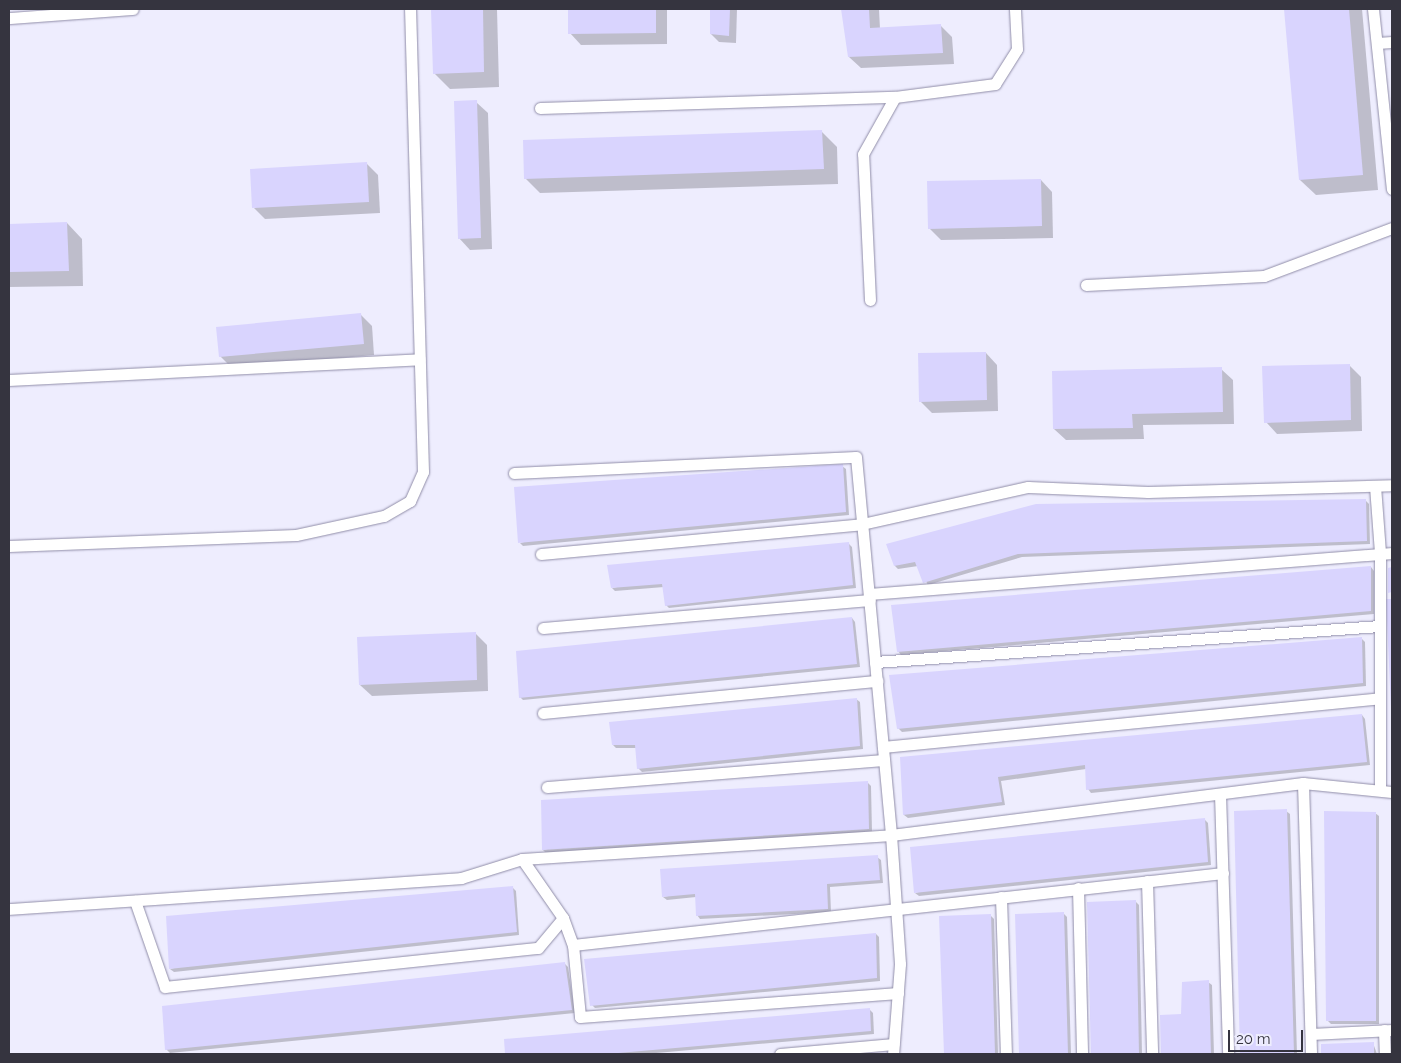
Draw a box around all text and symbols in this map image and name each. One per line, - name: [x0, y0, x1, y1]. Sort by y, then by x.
- scale bar: [1231, 1020, 1306, 1052]
- text: 20 m: [1236, 1030, 1271, 1048]

